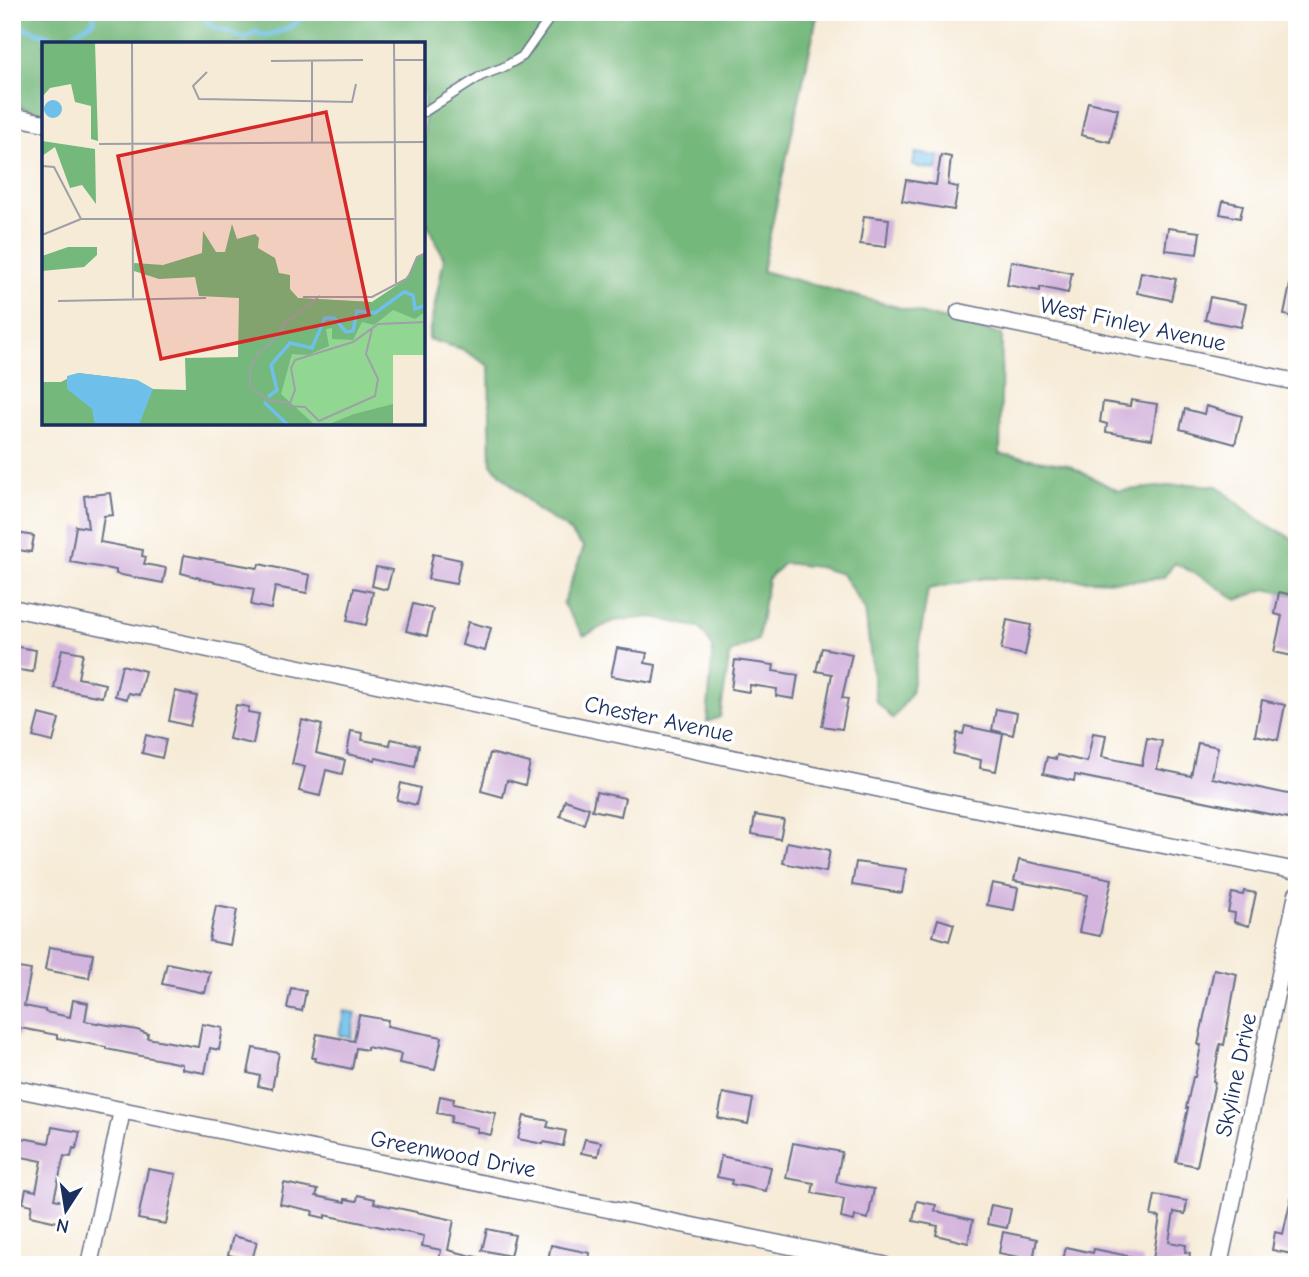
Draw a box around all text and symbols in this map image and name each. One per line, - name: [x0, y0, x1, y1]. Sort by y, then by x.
- inset map: [42, 42, 425, 425]
- street label: West Finley Avenue: [1038, 291, 1228, 357]
- street label: Chester Avenue: [582, 690, 736, 748]
- street label: Skyline Drive: [1210, 1011, 1262, 1139]
- street label: Greenwood Drive: [368, 1125, 538, 1183]
- north arrow: [32, 1176, 102, 1246]
- text: N: [54, 1214, 71, 1238]

